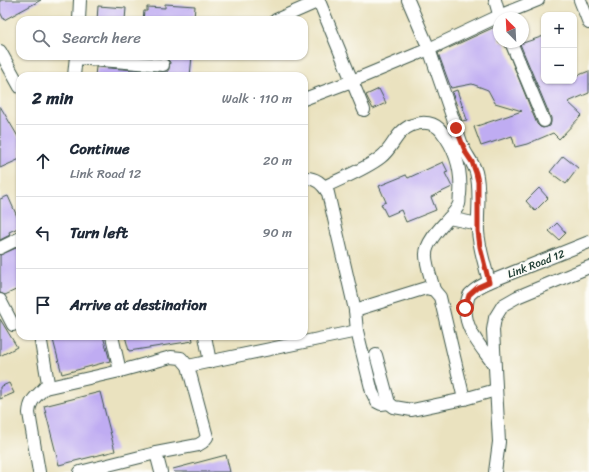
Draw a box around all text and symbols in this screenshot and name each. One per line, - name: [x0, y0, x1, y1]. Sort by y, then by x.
- north arrow: [493, 12, 529, 48]
- map controls: [541, 12, 577, 84]
- button: +: [541, 12, 577, 48]
- search box: [16, 16, 308, 60]
- text: Search here: [62, 25, 141, 51]
- icon: search: [30, 27, 52, 49]
- button: −: [541, 48, 577, 84]
- text: 2 min: [32, 83, 73, 113]
- text: Walk · 110 m: [222, 87, 292, 110]
- route end: [447, 119, 465, 137]
- text: Continue: [70, 136, 130, 162]
- text: 20 m: [263, 149, 292, 172]
- icon: ahead: [32, 150, 54, 172]
- text: Link Road 12: [70, 162, 141, 185]
- text: Turn left: [70, 220, 128, 246]
- text: 90 m: [262, 221, 292, 244]
- icon: left: [32, 222, 54, 244]
- street label: Link Road 12: [504, 244, 568, 284]
- text: Arrive at destination: [70, 292, 207, 318]
- icon: arrive: [32, 294, 54, 316]
- route start: [456, 299, 474, 317]

